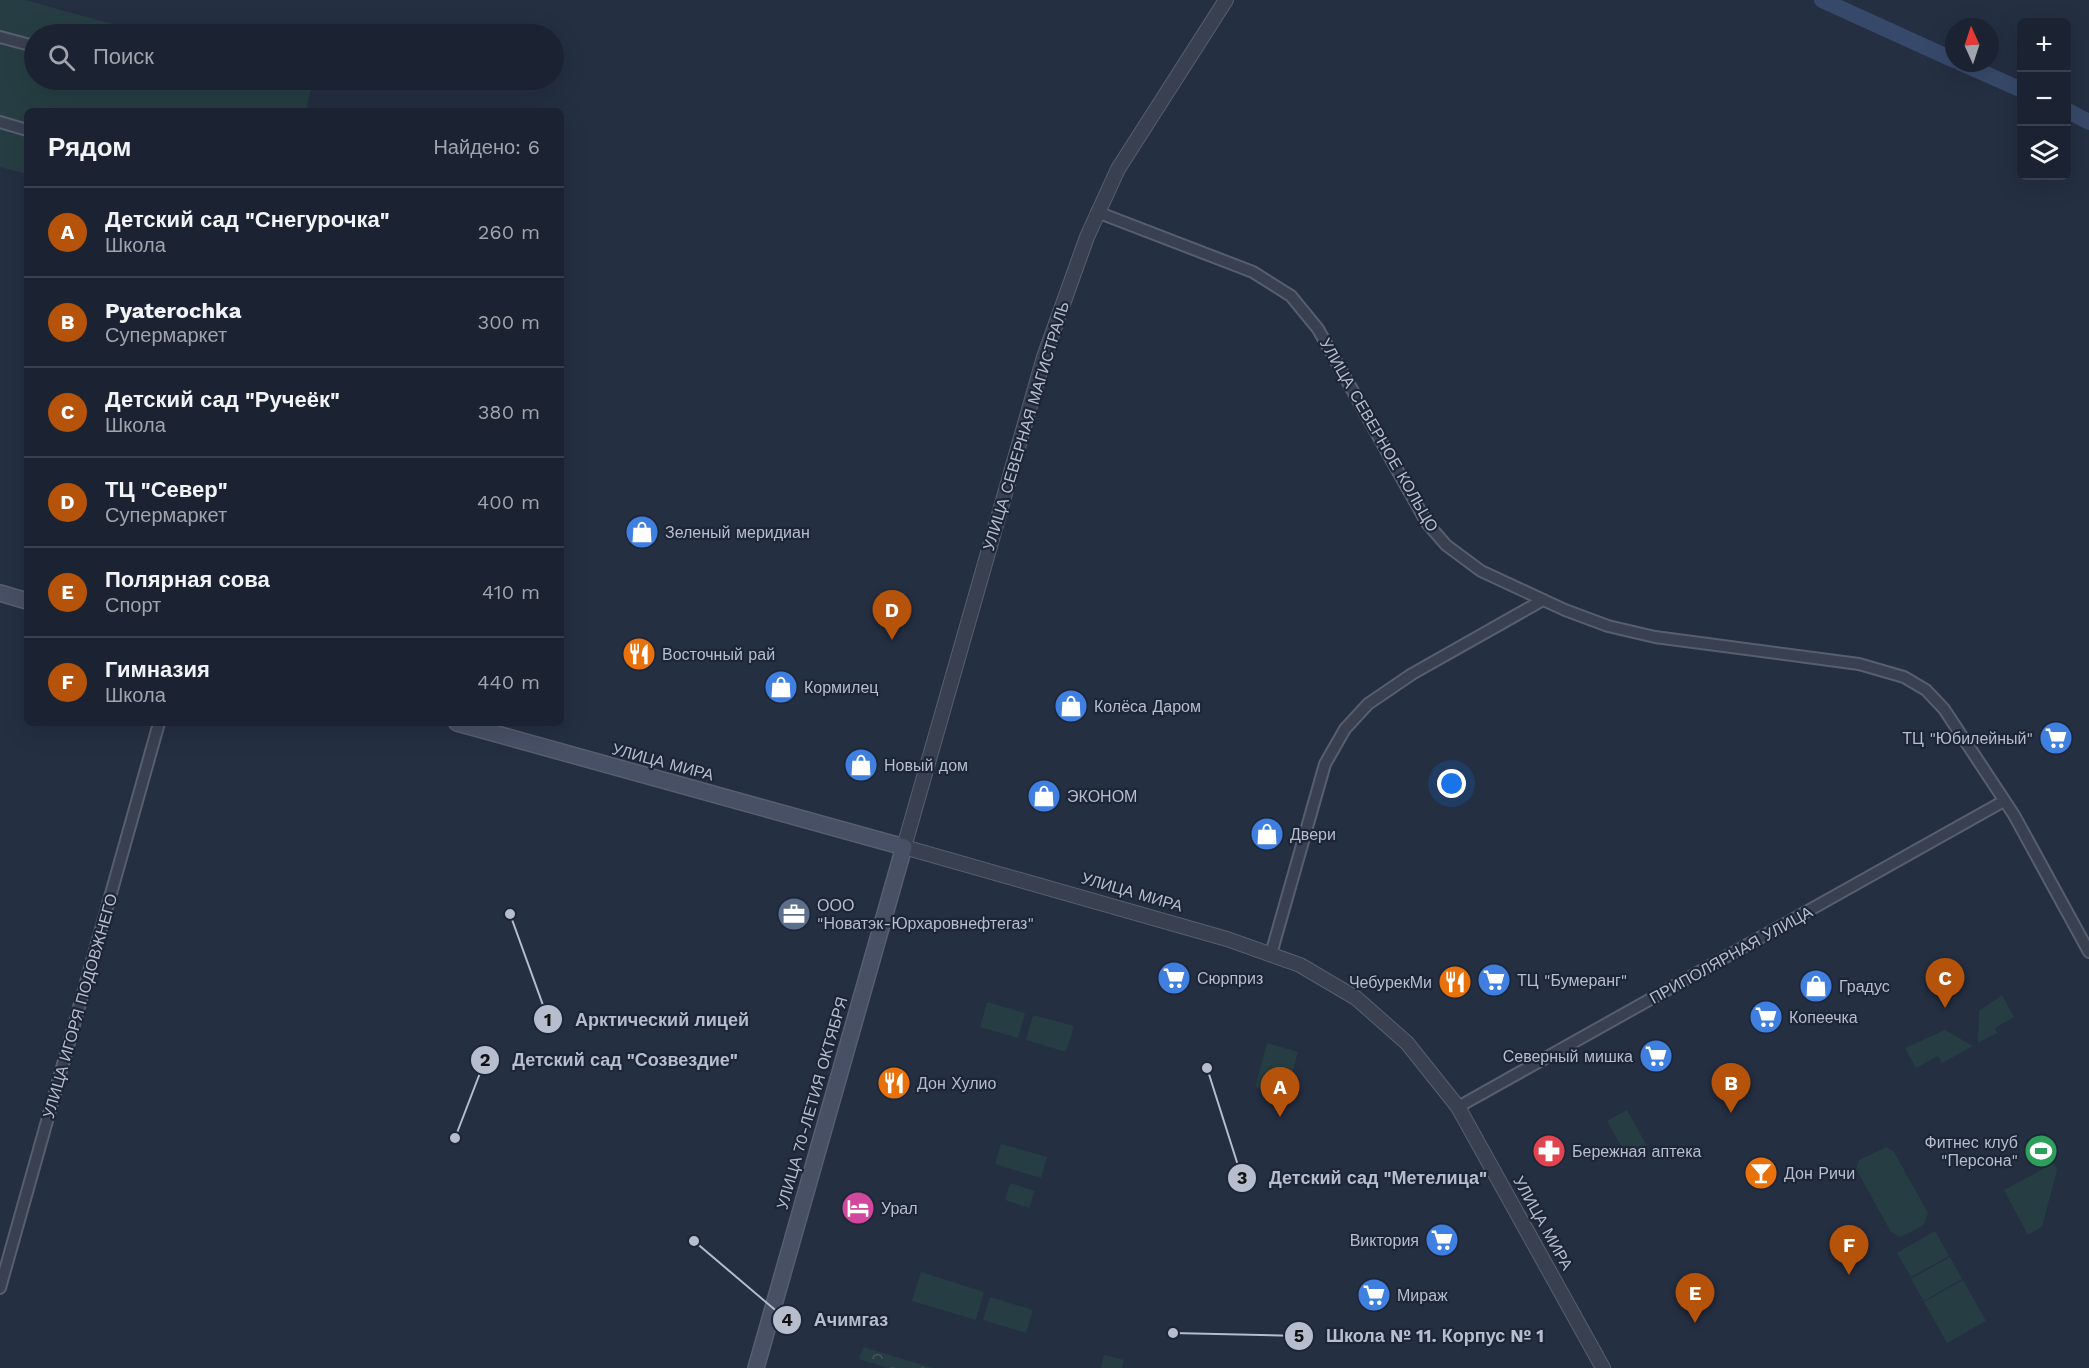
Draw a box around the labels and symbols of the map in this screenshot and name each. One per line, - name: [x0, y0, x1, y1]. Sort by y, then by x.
- north arrow: [1945, 18, 1999, 72]
- street label: УЛИЦА СЕВЕРНАЯ МАГИСТРАЛЬ: [979, 299, 1073, 553]
- street label: УЛИЦА СЕВЕРНОЕ КОЛЬЦО: [1316, 335, 1442, 535]
- shop icon: Зеленый меридиан: [624, 514, 660, 550]
- place label: Зеленый меридиан: [665, 523, 810, 542]
- pin: D: [872, 590, 912, 640]
- restaurant icon: Восточный рай: [621, 636, 657, 672]
- place label: Восточный рай: [662, 645, 775, 664]
- shop icon: Кормилец: [763, 669, 799, 705]
- place label: Кормилец: [804, 678, 878, 697]
- shop icon: Колёса Даром: [1053, 688, 1089, 724]
- place label: Колёса Даром: [1094, 697, 1201, 716]
- supermarket icon: ТЦ "Юбилейный": [2038, 720, 2074, 756]
- place label: ТЦ "Юбилейный": [1902, 729, 2033, 748]
- street label: УЛИЦА МИРА: [610, 739, 716, 785]
- shop icon: Новый дом: [843, 747, 879, 783]
- place label: Новый дом: [884, 756, 968, 775]
- your location: [1437, 769, 1466, 798]
- shop icon: ЭКОНОМ: [1026, 778, 1062, 814]
- place label: ЭКОНОМ: [1067, 787, 1137, 806]
- shop icon: Двери: [1249, 816, 1285, 852]
- place label: Двери: [1290, 825, 1336, 844]
- street label: УЛИЦА МИРА: [1079, 868, 1185, 916]
- street label: УЛИЦА ИГОРЯ ПОДОВЖНЕГО: [39, 891, 121, 1121]
- office icon: ООО "Новатэк-Юрхаровнефтегаз": [776, 896, 812, 932]
- place label: ООО "Новатэк-Юрхаровнефтегаз": [817, 896, 1034, 933]
- street label: ПРИПОЛЯРНАЯ УЛИЦА: [1646, 902, 1816, 1008]
- pin: C: [1926, 958, 1964, 1008]
- supermarket icon: Сюрприз: [1156, 960, 1192, 996]
- supermarket icon: ТЦ "Бумеранг": [1476, 962, 1512, 998]
- restaurant icon: ЧебурекМи: [1437, 964, 1473, 1000]
- shop icon: Градус: [1798, 968, 1834, 1004]
- place label: Сюрприз: [1197, 969, 1263, 988]
- place label: ТЦ "Бумеранг": [1517, 971, 1627, 990]
- place label: ЧебурекМи: [1349, 973, 1432, 992]
- place label: Градус: [1839, 977, 1890, 996]
- street label: УЛИЦА 70-ЛЕТИЯ ОКТЯБРЯ: [773, 994, 851, 1212]
- supermarket icon: Копеечка: [1748, 999, 1784, 1035]
- callout: Арктический лицей: [533, 1001, 761, 1037]
- place label: Копеечка: [1789, 1008, 1858, 1027]
- text: 1: [544, 1009, 552, 1030]
- text: Арктический лицей: [575, 1009, 749, 1030]
- supermarket icon: Северный мишка: [1638, 1038, 1674, 1074]
- callout: Детский сад "Созвездие": [470, 1042, 750, 1078]
- place label: Северный мишка: [1503, 1047, 1633, 1066]
- text: 2: [480, 1049, 490, 1070]
- text: Детский сад "Созвездие": [512, 1049, 738, 1070]
- pin: B: [1712, 1064, 1750, 1113]
- restaurant icon: Дон Хулио: [876, 1065, 912, 1101]
- pin: A: [1260, 1068, 1300, 1117]
- place label: Дон Хулио: [917, 1074, 996, 1093]
- pharmacy icon: Бережная аптека: [1531, 1133, 1567, 1169]
- place label: Фитнес клуб "Персона": [1925, 1133, 2018, 1170]
- sports icon: Фитнес клуб "Персона": [2023, 1133, 2059, 1169]
- place label: Бережная аптека: [1572, 1142, 1702, 1161]
- bar icon: Дон Ричи: [1743, 1155, 1779, 1191]
- callout: Детский сад "Метелица": [1227, 1160, 1499, 1196]
- place label: Дон Ричи: [1784, 1164, 1855, 1183]
- text: 3: [1237, 1167, 1247, 1188]
- text: Детский сад "Метелица": [1269, 1167, 1487, 1188]
- street label: УЛИЦА МИРА: [1509, 1173, 1577, 1274]
- hotel icon: Урал: [840, 1190, 876, 1226]
- place label: Урал: [881, 1199, 918, 1218]
- supermarket icon: Виктория: [1424, 1222, 1460, 1258]
- pin: F: [1830, 1226, 1868, 1275]
- place label: Виктория: [1350, 1231, 1419, 1250]
- pin: E: [1676, 1274, 1714, 1323]
- supermarket icon: Мираж: [1356, 1277, 1392, 1313]
- place label: Мираж: [1397, 1286, 1448, 1305]
- callout: Ачимгаз: [772, 1302, 900, 1338]
- text: 4: [781, 1309, 793, 1330]
- text: Ачимгаз: [814, 1309, 888, 1330]
- callout: Школа № 11. Корпус № 1: [1284, 1318, 1556, 1354]
- text: 5: [1294, 1325, 1304, 1346]
- text: Школа № 11. Корпус № 1: [1326, 1325, 1544, 1346]

